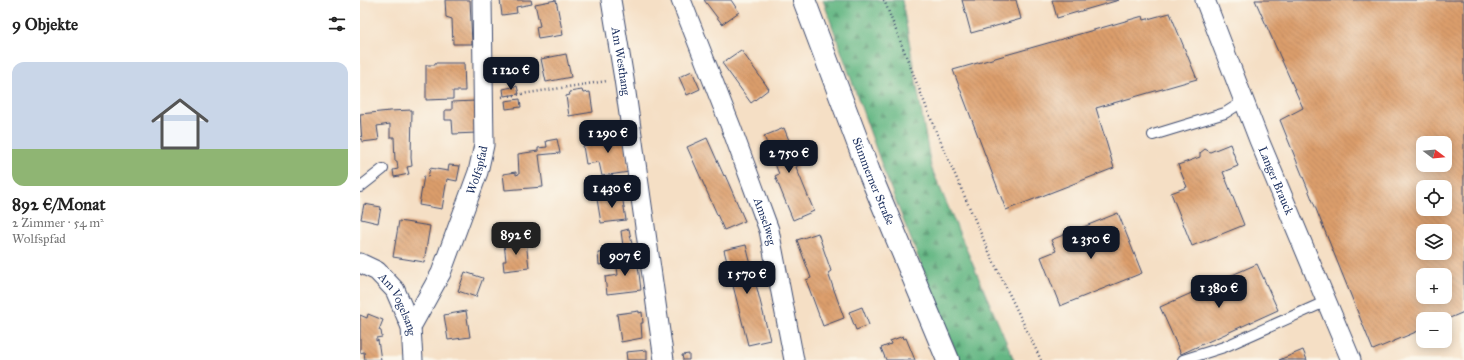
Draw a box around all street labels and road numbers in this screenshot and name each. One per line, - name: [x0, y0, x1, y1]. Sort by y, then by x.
- street label: Am Westhang: [608, 25, 633, 97]
- street label: Sümmerner Straße: [850, 135, 897, 227]
- street label: Langer Brauck: [1255, 144, 1297, 217]
- street label: Wolfspfad: [463, 145, 491, 196]
- street label: Amselweg: [750, 195, 779, 247]
- street label: Am Vogelsang: [375, 269, 419, 337]

